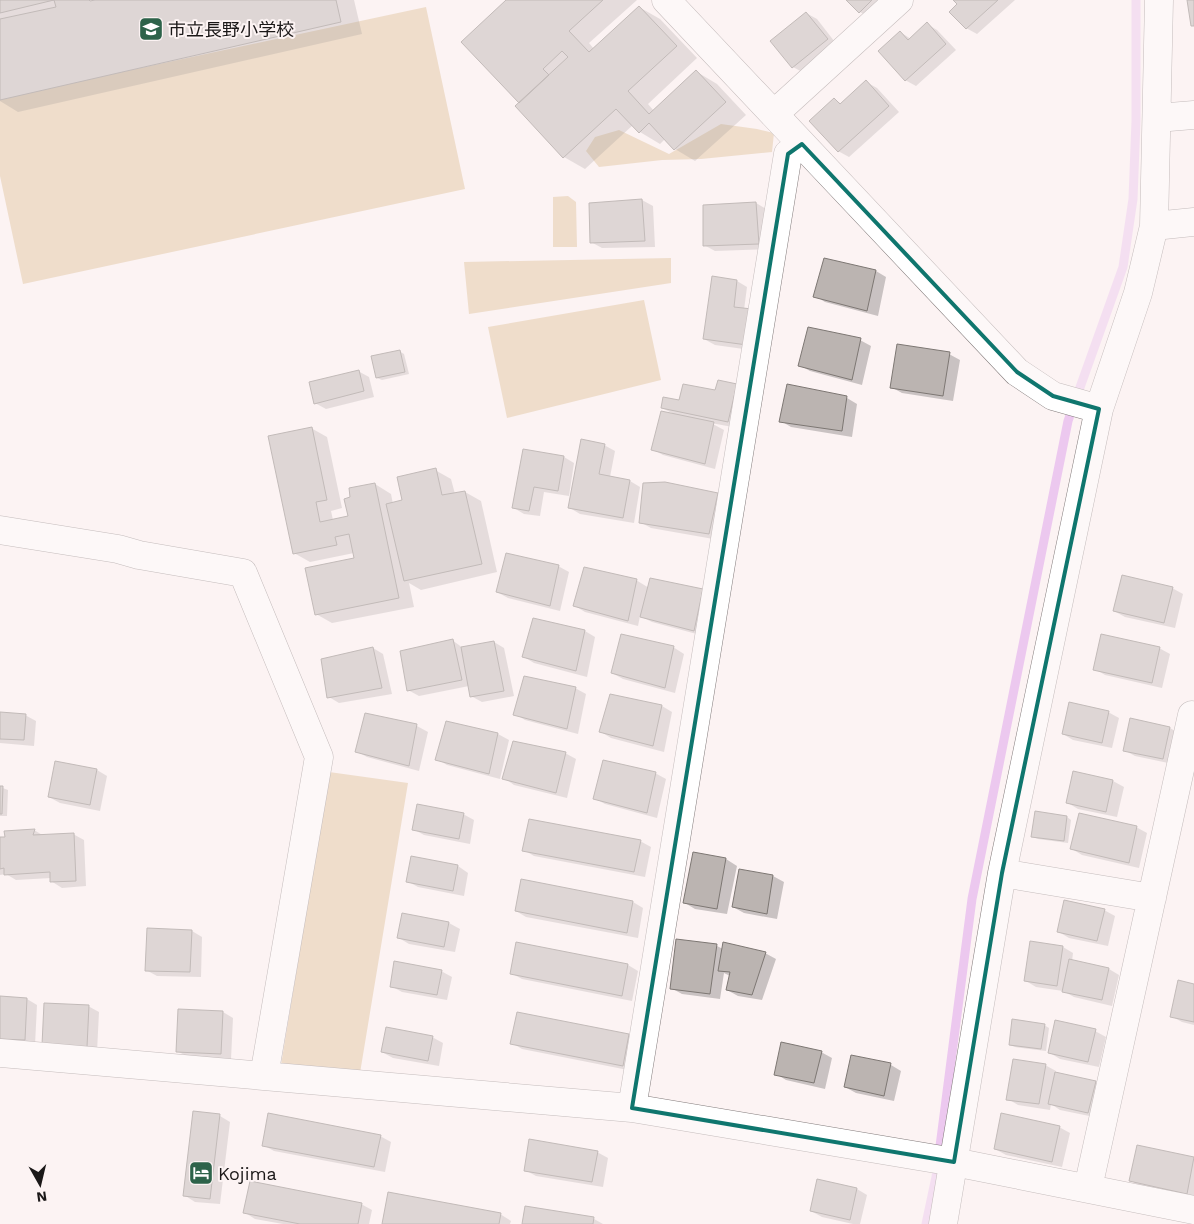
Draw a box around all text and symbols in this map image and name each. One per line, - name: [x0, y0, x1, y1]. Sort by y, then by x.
- school or university icon: 市立長野小学校: [138, 16, 164, 42]
- place label: 市立長野小学校: [168, 19, 294, 40]
- north arrow: [15, 1159, 65, 1209]
- hotel icon: Kojima: [188, 1160, 214, 1186]
- place label: Kojima: [218, 1163, 277, 1184]
- text: N: [36, 1188, 48, 1206]

